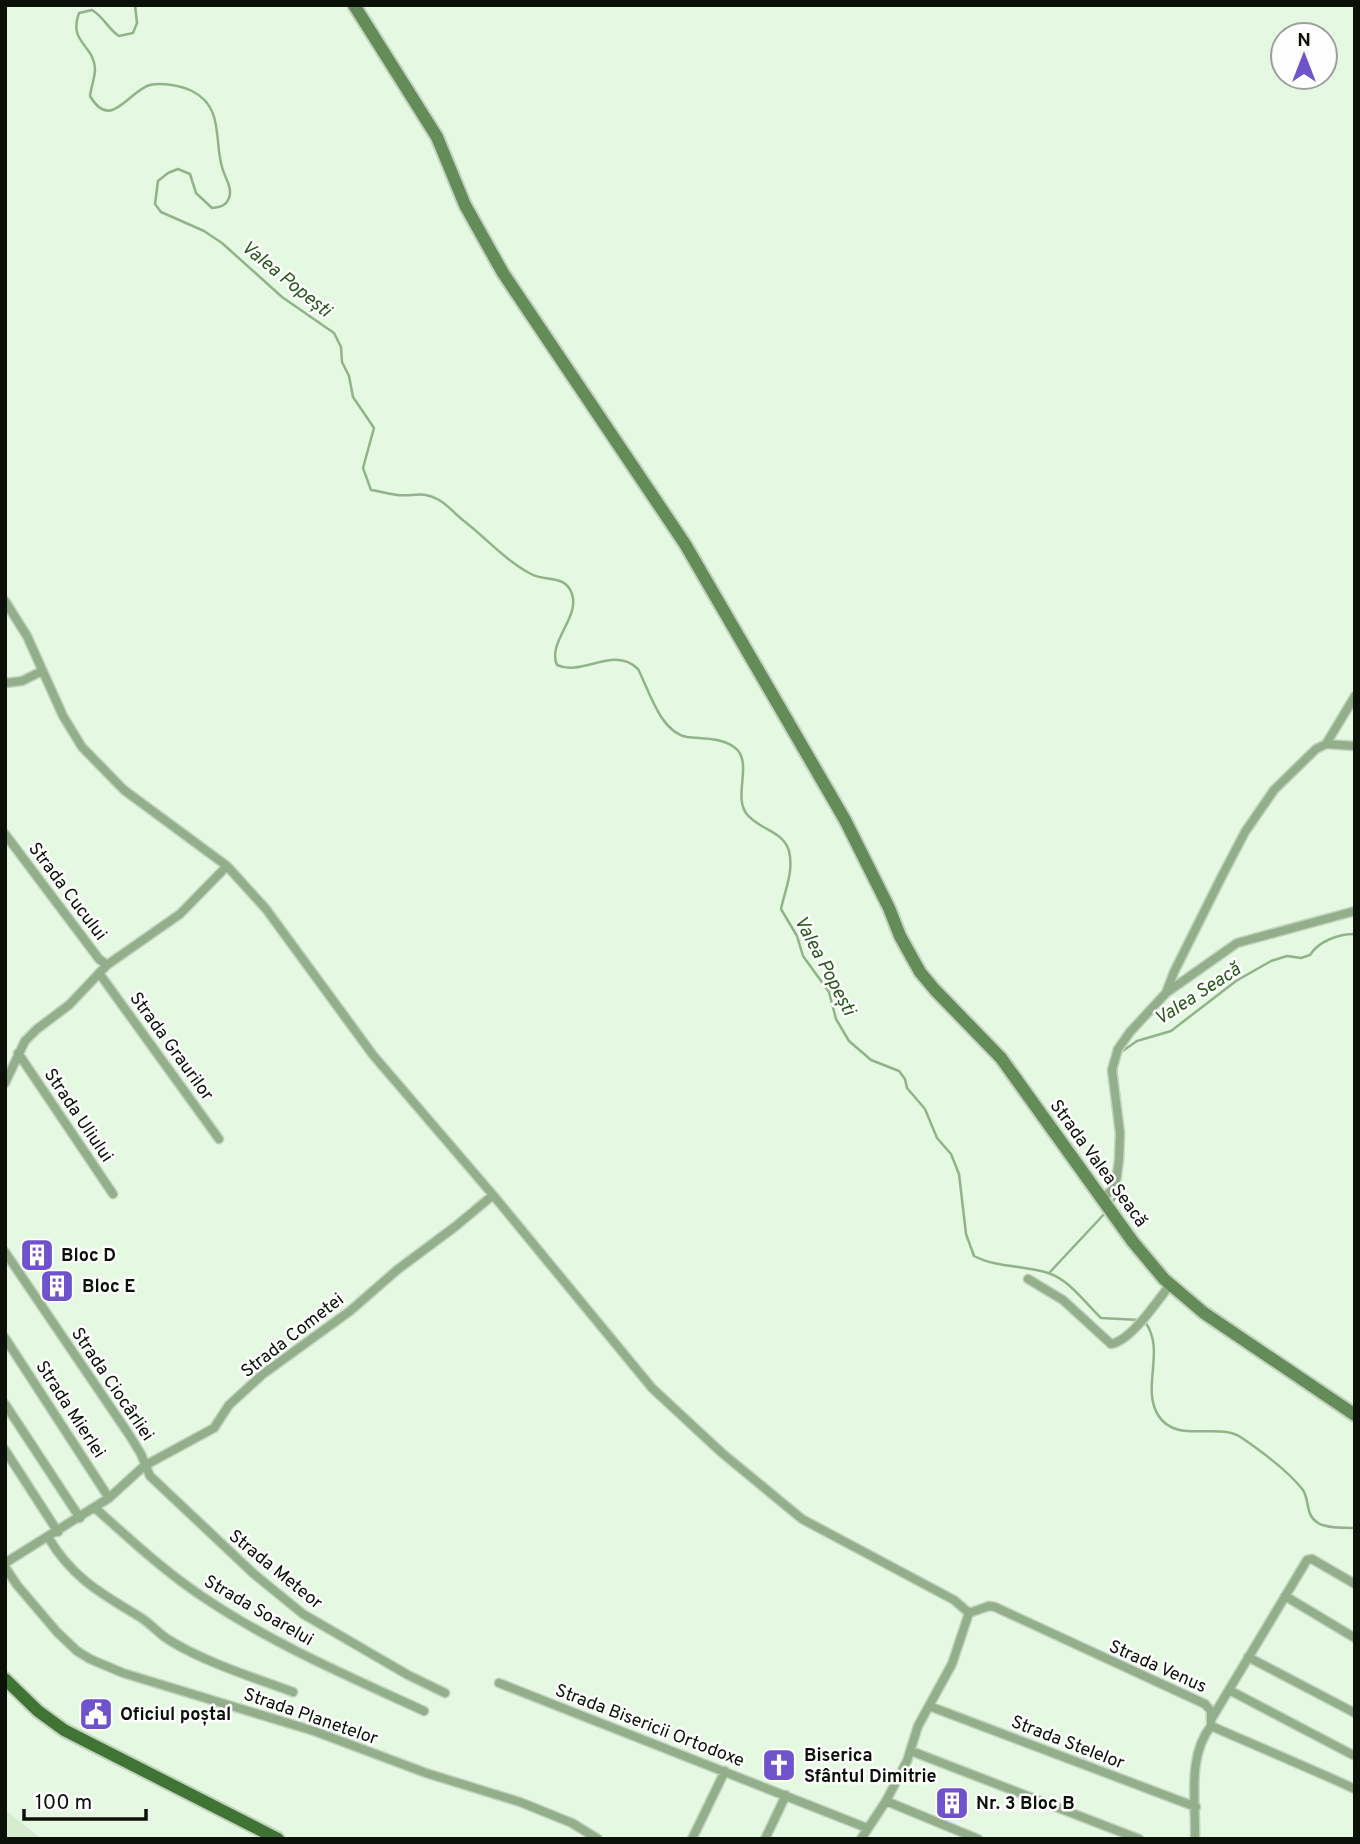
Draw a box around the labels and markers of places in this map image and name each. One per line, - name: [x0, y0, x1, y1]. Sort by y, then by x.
- building icon: Bloc D: [18, 1236, 56, 1274]
- place label: Bloc D: [61, 1245, 116, 1268]
- building icon: Bloc E: [38, 1267, 76, 1305]
- place label: Bloc E: [82, 1276, 135, 1299]
- public building icon: Oficiul poștal: [77, 1695, 115, 1733]
- place label: Oficiul poștal: [120, 1704, 231, 1727]
- place label: Biserica Sfântul Dimitrie: [804, 1745, 937, 1789]
- church icon: Biserica Sfântul Dimitrie: [760, 1746, 798, 1784]
- building icon: Nr. 3 Bloc B: [933, 1784, 971, 1822]
- place label: Nr. 3 Bloc B: [976, 1793, 1075, 1816]

